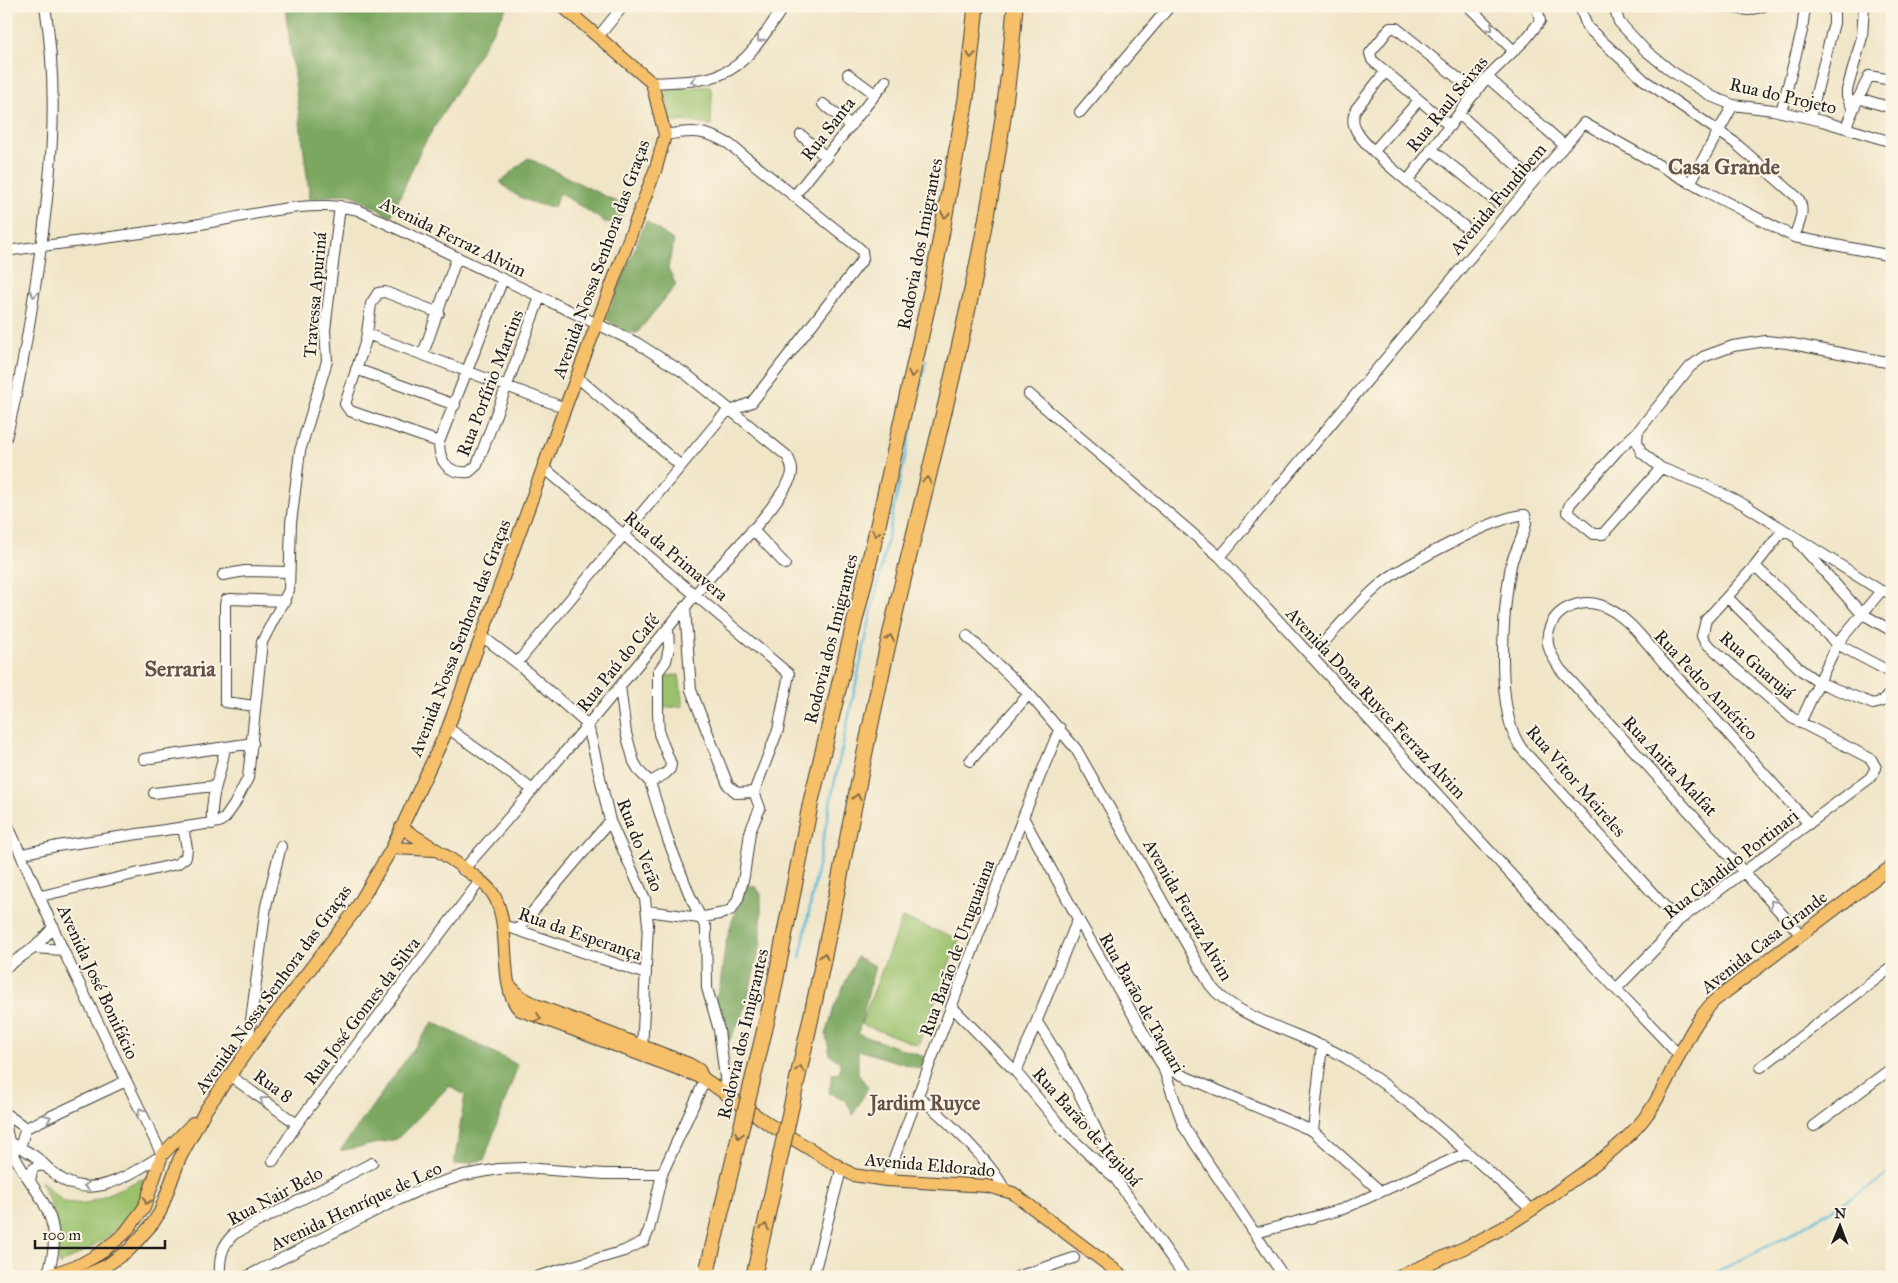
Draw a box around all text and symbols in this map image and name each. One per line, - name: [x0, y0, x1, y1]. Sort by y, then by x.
- one-way arrow: [1485, 22, 1494, 31]
- one-way arrow: [758, 33, 766, 42]
- one-way arrow: [966, 51, 977, 59]
- street label: Rua Raul Seixas: [1402, 52, 1492, 156]
- street label: Rua do Projeto: [1727, 73, 1839, 119]
- one-way arrow: [689, 75, 698, 85]
- street label: Rua Santa: [796, 92, 860, 165]
- street label: Avenida Nossa Senhora das Graças: [547, 137, 655, 382]
- street label: Avenida Fundibem: [1444, 139, 1551, 260]
- district label: Casa Grande: [1668, 153, 1780, 180]
- street label: Rodovia dos Imigrantes: [893, 156, 948, 332]
- street label: Avenida Ferraz Alvim: [375, 192, 530, 282]
- one-way arrow: [941, 211, 951, 219]
- street label: Travessa Apuriná: [299, 231, 331, 359]
- one-way arrow: [30, 290, 40, 298]
- street label: Rua Porfírio Martins: [452, 306, 528, 460]
- one-way arrow: [907, 370, 918, 379]
- one-way arrow: [921, 475, 932, 484]
- street label: Rua da Primavera: [620, 506, 733, 606]
- street label: Avenida Nossa Senhora das Graças: [404, 516, 516, 761]
- one-way arrow: [871, 528, 882, 537]
- street label: Rodovia dos Imigrantes: [799, 552, 864, 726]
- street label: Avenida Dona Ruyce Ferraz Alvim: [1281, 602, 1471, 803]
- street label: Rua Paú do Café: [572, 609, 665, 717]
- street label: Rua Pedro Américo: [1649, 625, 1763, 745]
- street label: Rua Guarujá: [1715, 626, 1799, 704]
- one-way arrow: [884, 634, 895, 642]
- district label: Serraria: [144, 655, 216, 682]
- street label: Rua Anita Malfat: [1618, 711, 1723, 821]
- street label: Rua Vitor Meireles: [1521, 721, 1631, 841]
- one-way arrow: [851, 793, 862, 802]
- street label: Rua do Verão: [612, 795, 668, 895]
- street label: Rua Cândido Portinari: [1659, 804, 1803, 924]
- street label: Avenida Ferraz Alvim: [1138, 834, 1238, 985]
- street label: Rua Barão de Uruguaiana: [915, 856, 1000, 1040]
- street label: Avenida Nossa Senhora das Graças: [189, 880, 356, 1098]
- street label: Avenida Casa Grande: [1696, 886, 1832, 999]
- street label: Avenida José Bonifácio: [51, 900, 143, 1063]
- one-way arrow: [1770, 900, 1779, 909]
- street label: Rua da Esperança: [515, 903, 645, 966]
- street label: Rua Barão de Taquari: [1093, 929, 1190, 1078]
- street label: Rua José Gomes da Silva: [299, 932, 426, 1090]
- street label: Rodovia dos Imigrantes: [713, 947, 774, 1122]
- one-way arrow: [818, 952, 829, 961]
- one-way arrow: [533, 1012, 542, 1022]
- street label: Rua Barão de Itajubá: [1028, 1063, 1146, 1191]
- street label: Rua 8: [249, 1064, 297, 1108]
- one-way arrow: [794, 1064, 805, 1073]
- district label: Jardim Ruyce: [867, 1091, 981, 1117]
- one-way arrow: [259, 1097, 269, 1106]
- one-way arrow: [137, 1107, 147, 1116]
- one-way arrow: [43, 1114, 52, 1124]
- one-way arrow: [734, 1131, 745, 1140]
- street label: Avenida Eldorado: [863, 1148, 996, 1182]
- street label: Avenida Henríque de Leo: [266, 1157, 446, 1257]
- street label: Rua Nair Belo: [223, 1162, 327, 1230]
- one-way arrow: [82, 1181, 90, 1192]
- one-way arrow: [142, 1196, 153, 1205]
- north arrow: [1816, 1200, 1866, 1250]
- text: N: [1834, 1205, 1846, 1222]
- scale bar: [35, 1218, 165, 1250]
- one-way arrow: [759, 1223, 770, 1232]
- text: 100 m: [42, 1226, 82, 1244]

